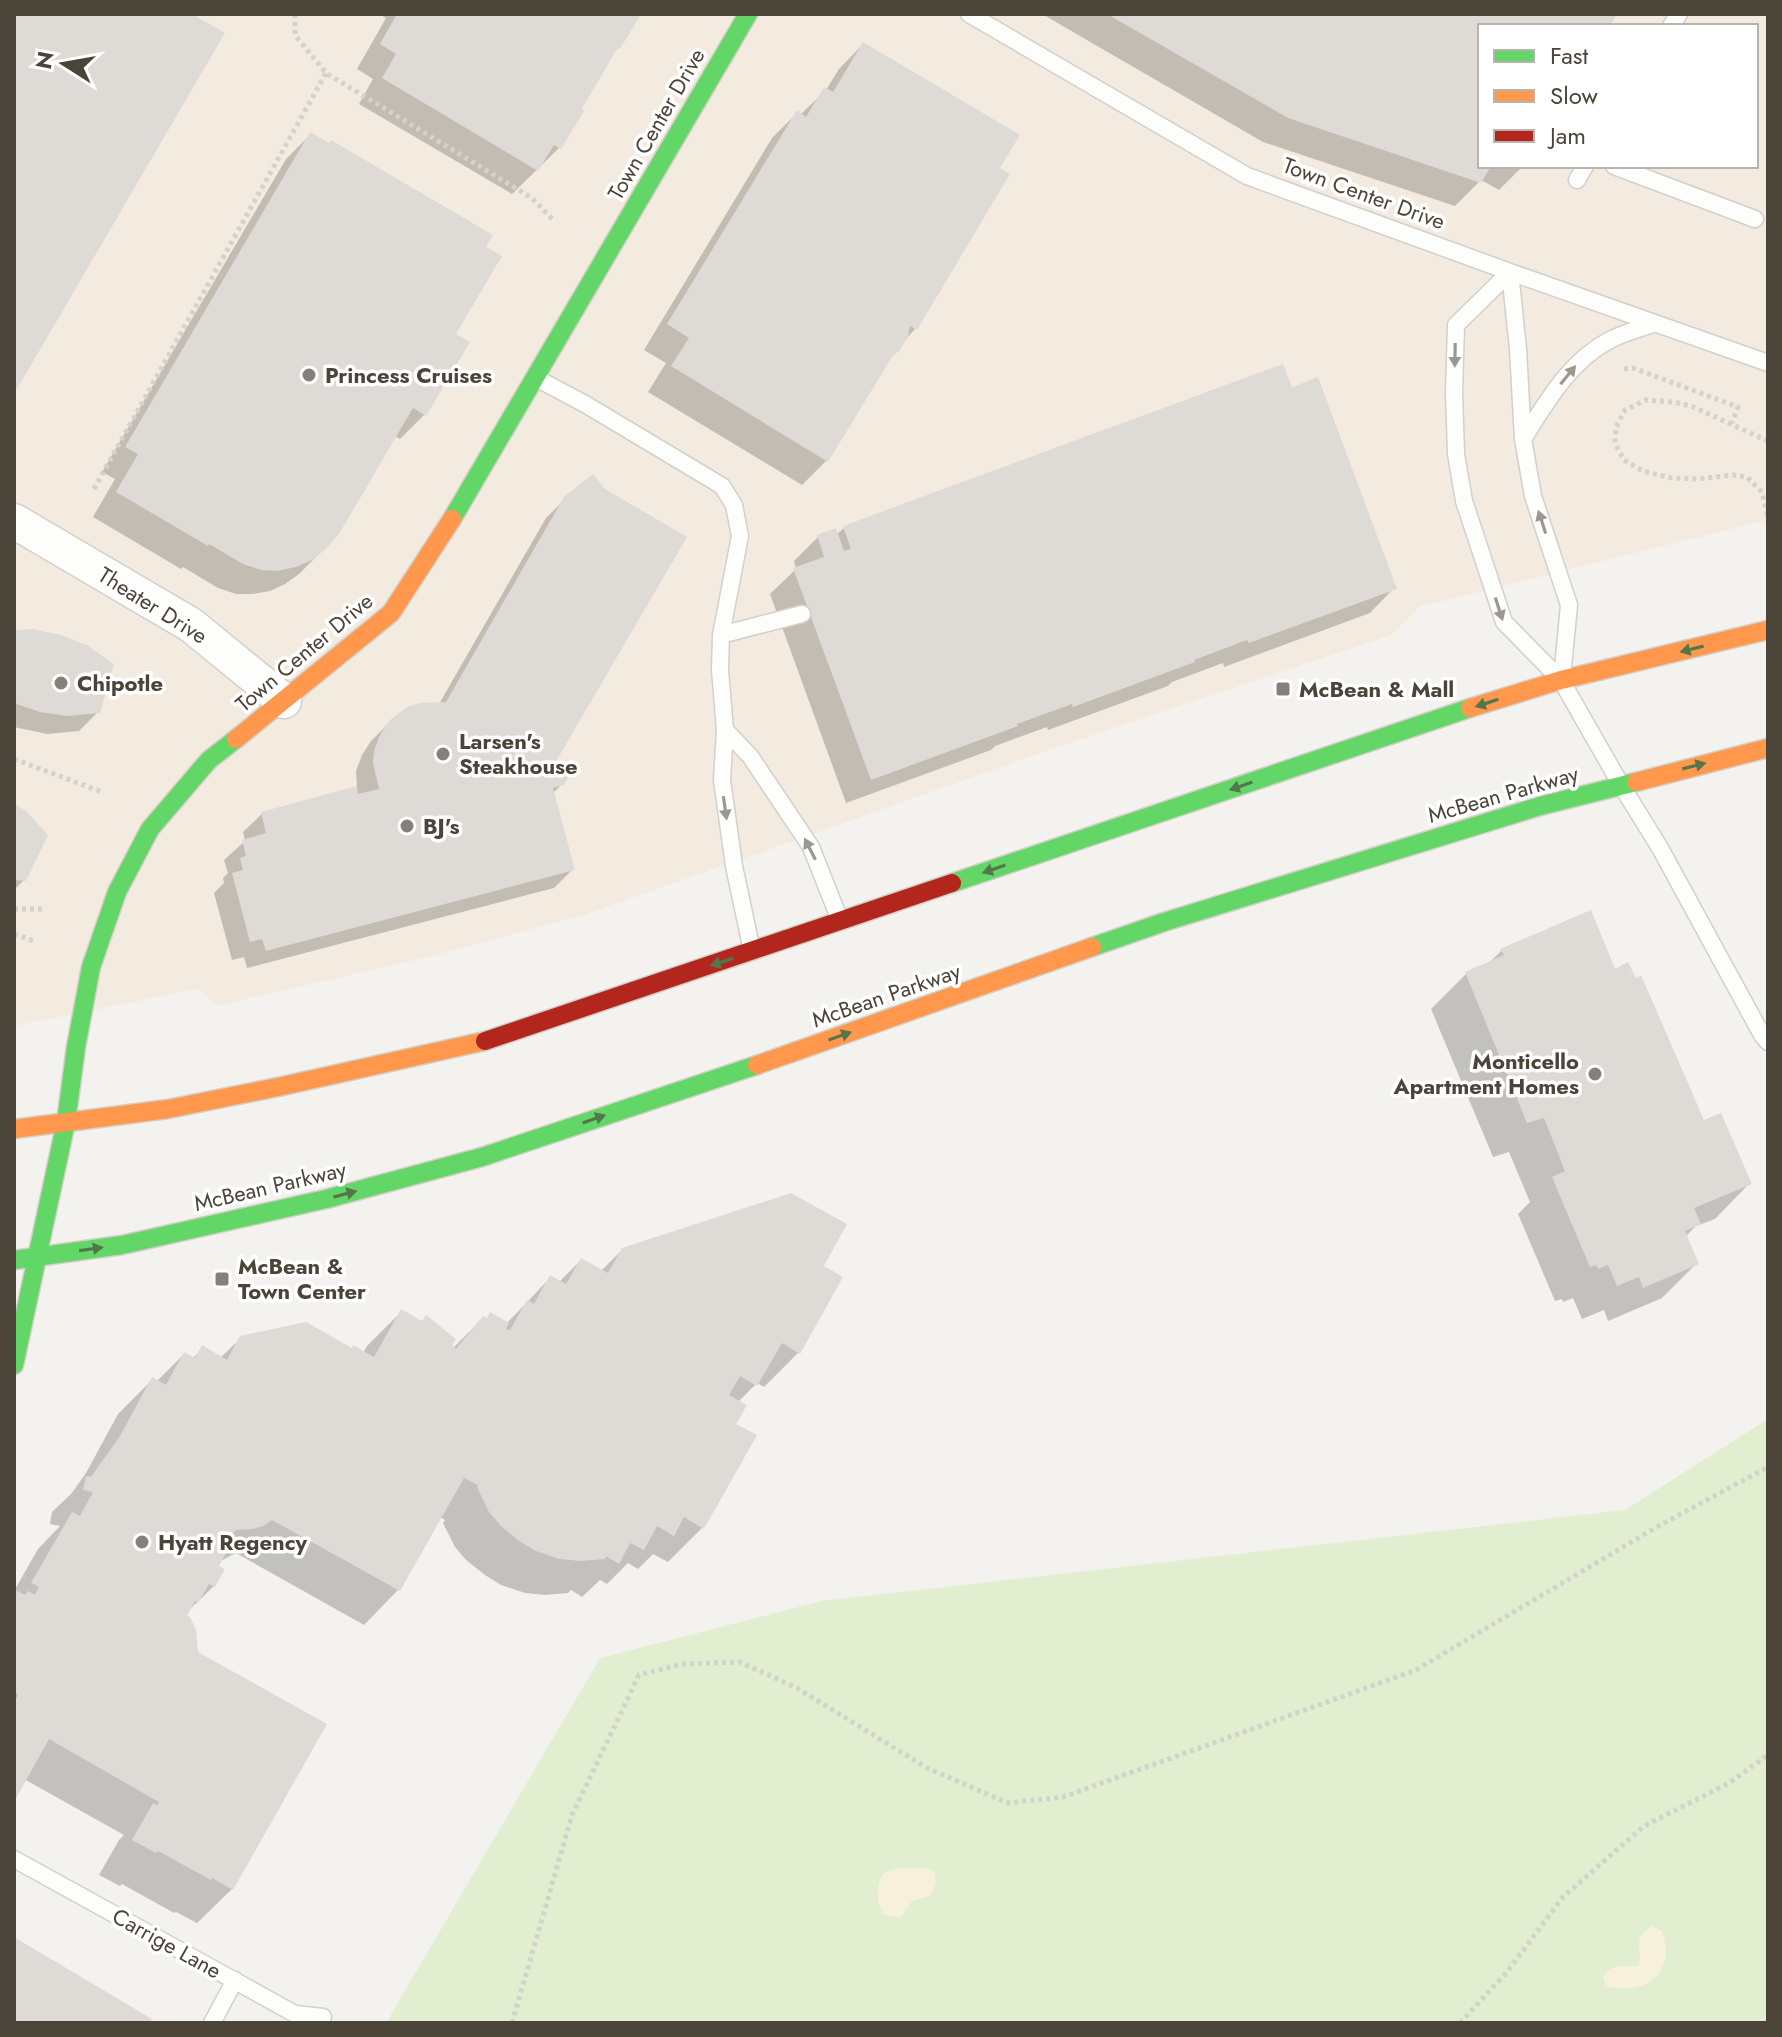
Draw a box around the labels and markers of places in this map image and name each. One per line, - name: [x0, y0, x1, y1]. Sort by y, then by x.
- place label: Princess Cruises: [325, 359, 492, 391]
- marker: Princess Cruises: [300, 366, 318, 384]
- place label: Chipotle: [77, 667, 163, 699]
- place label: McBean & Mall: [1299, 673, 1454, 705]
- marker: Chipotle: [52, 674, 70, 692]
- marker: McBean & Mall: [1274, 680, 1292, 698]
- place label: Larsen's Steakhouse: [459, 725, 578, 782]
- marker: Larsen's Steakhouse: [434, 745, 452, 763]
- place label: BJ's: [423, 810, 459, 842]
- marker: BJ's: [398, 817, 416, 835]
- place label: Monticello Apartment Homes: [1393, 1045, 1579, 1102]
- marker: Monticello Apartment Homes: [1586, 1065, 1604, 1083]
- place label: McBean & Town Center: [238, 1250, 366, 1307]
- marker: McBean & Town Center: [213, 1270, 231, 1288]
- place label: Hyatt Regency: [158, 1526, 308, 1558]
- marker: Hyatt Regency: [133, 1533, 151, 1551]

